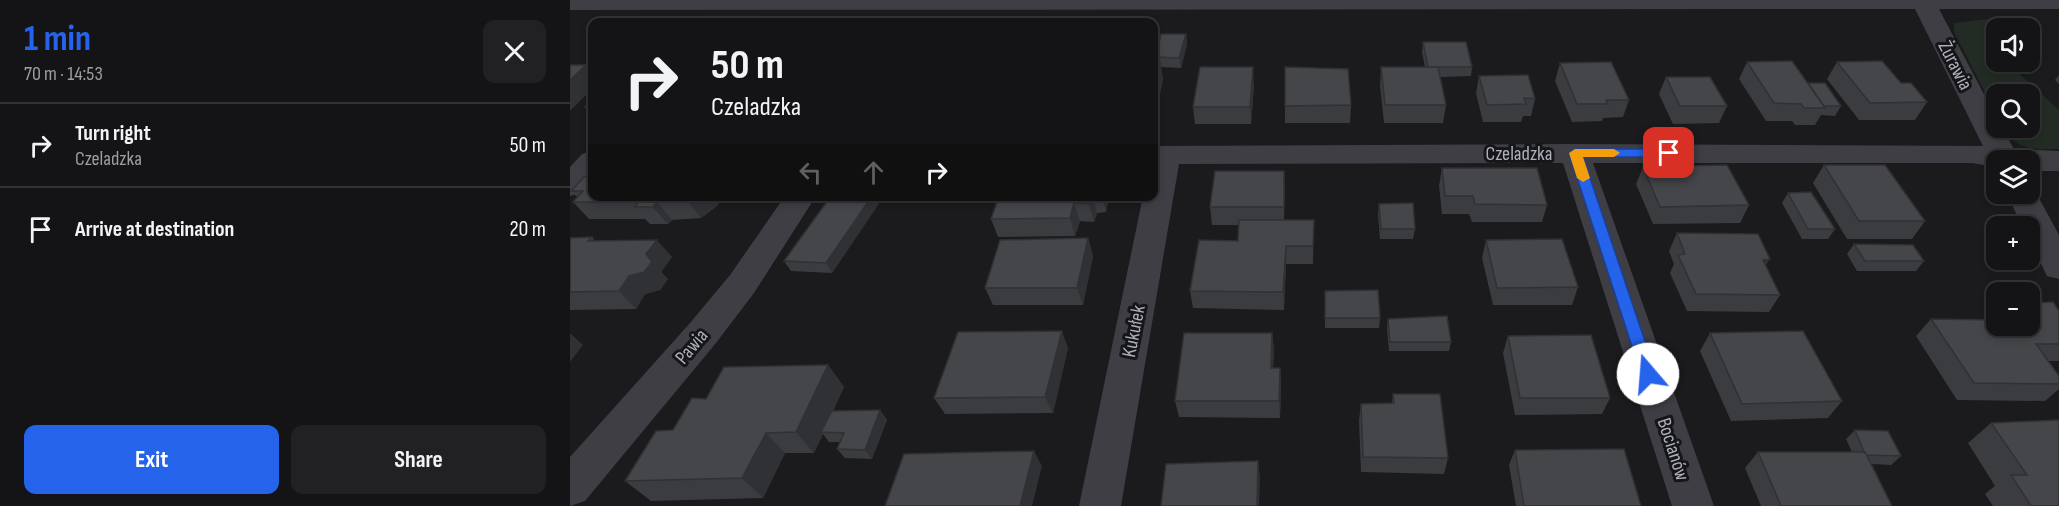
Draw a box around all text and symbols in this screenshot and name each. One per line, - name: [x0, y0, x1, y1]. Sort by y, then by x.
- text: 1 min: [24, 18, 91, 61]
- map controls: [1986, 18, 2040, 336]
- button: sound: [1986, 18, 2040, 72]
- button: close: [483, 20, 546, 83]
- street label: Żurawia: [1933, 37, 1978, 94]
- text: 50 m: [711, 40, 784, 91]
- icon: right: [612, 42, 690, 120]
- text: 70 m · 14:53: [24, 62, 103, 86]
- button: search: [1986, 84, 2040, 138]
- text: Czeladzka: [711, 91, 801, 123]
- text: Turn right: [75, 120, 151, 147]
- pin: [1643, 127, 1694, 178]
- icon: right: [24, 129, 57, 162]
- text: 50 m: [510, 132, 546, 159]
- icon: arrive: [1652, 136, 1685, 169]
- street label: Czeladzka: [1486, 142, 1552, 166]
- text: Czeladzka: [75, 147, 142, 171]
- button: layers: [1986, 150, 2040, 204]
- icon: left: [794, 156, 827, 189]
- icon: ahead: [857, 156, 890, 189]
- icon: right: [920, 156, 953, 189]
- icon: arrive: [24, 213, 57, 246]
- text: Arrive at destination: [75, 216, 234, 243]
- text: 20 m: [510, 216, 546, 243]
- button: +: [1986, 216, 2040, 270]
- button: −: [1986, 282, 2040, 336]
- street label: Kukułek: [1117, 303, 1151, 359]
- street label: Pawia: [670, 324, 713, 369]
- position arrow: [1616, 342, 1680, 406]
- street label: Bocianów: [1652, 415, 1694, 484]
- button: Exit: [24, 425, 279, 494]
- button: Share: [291, 425, 546, 494]

